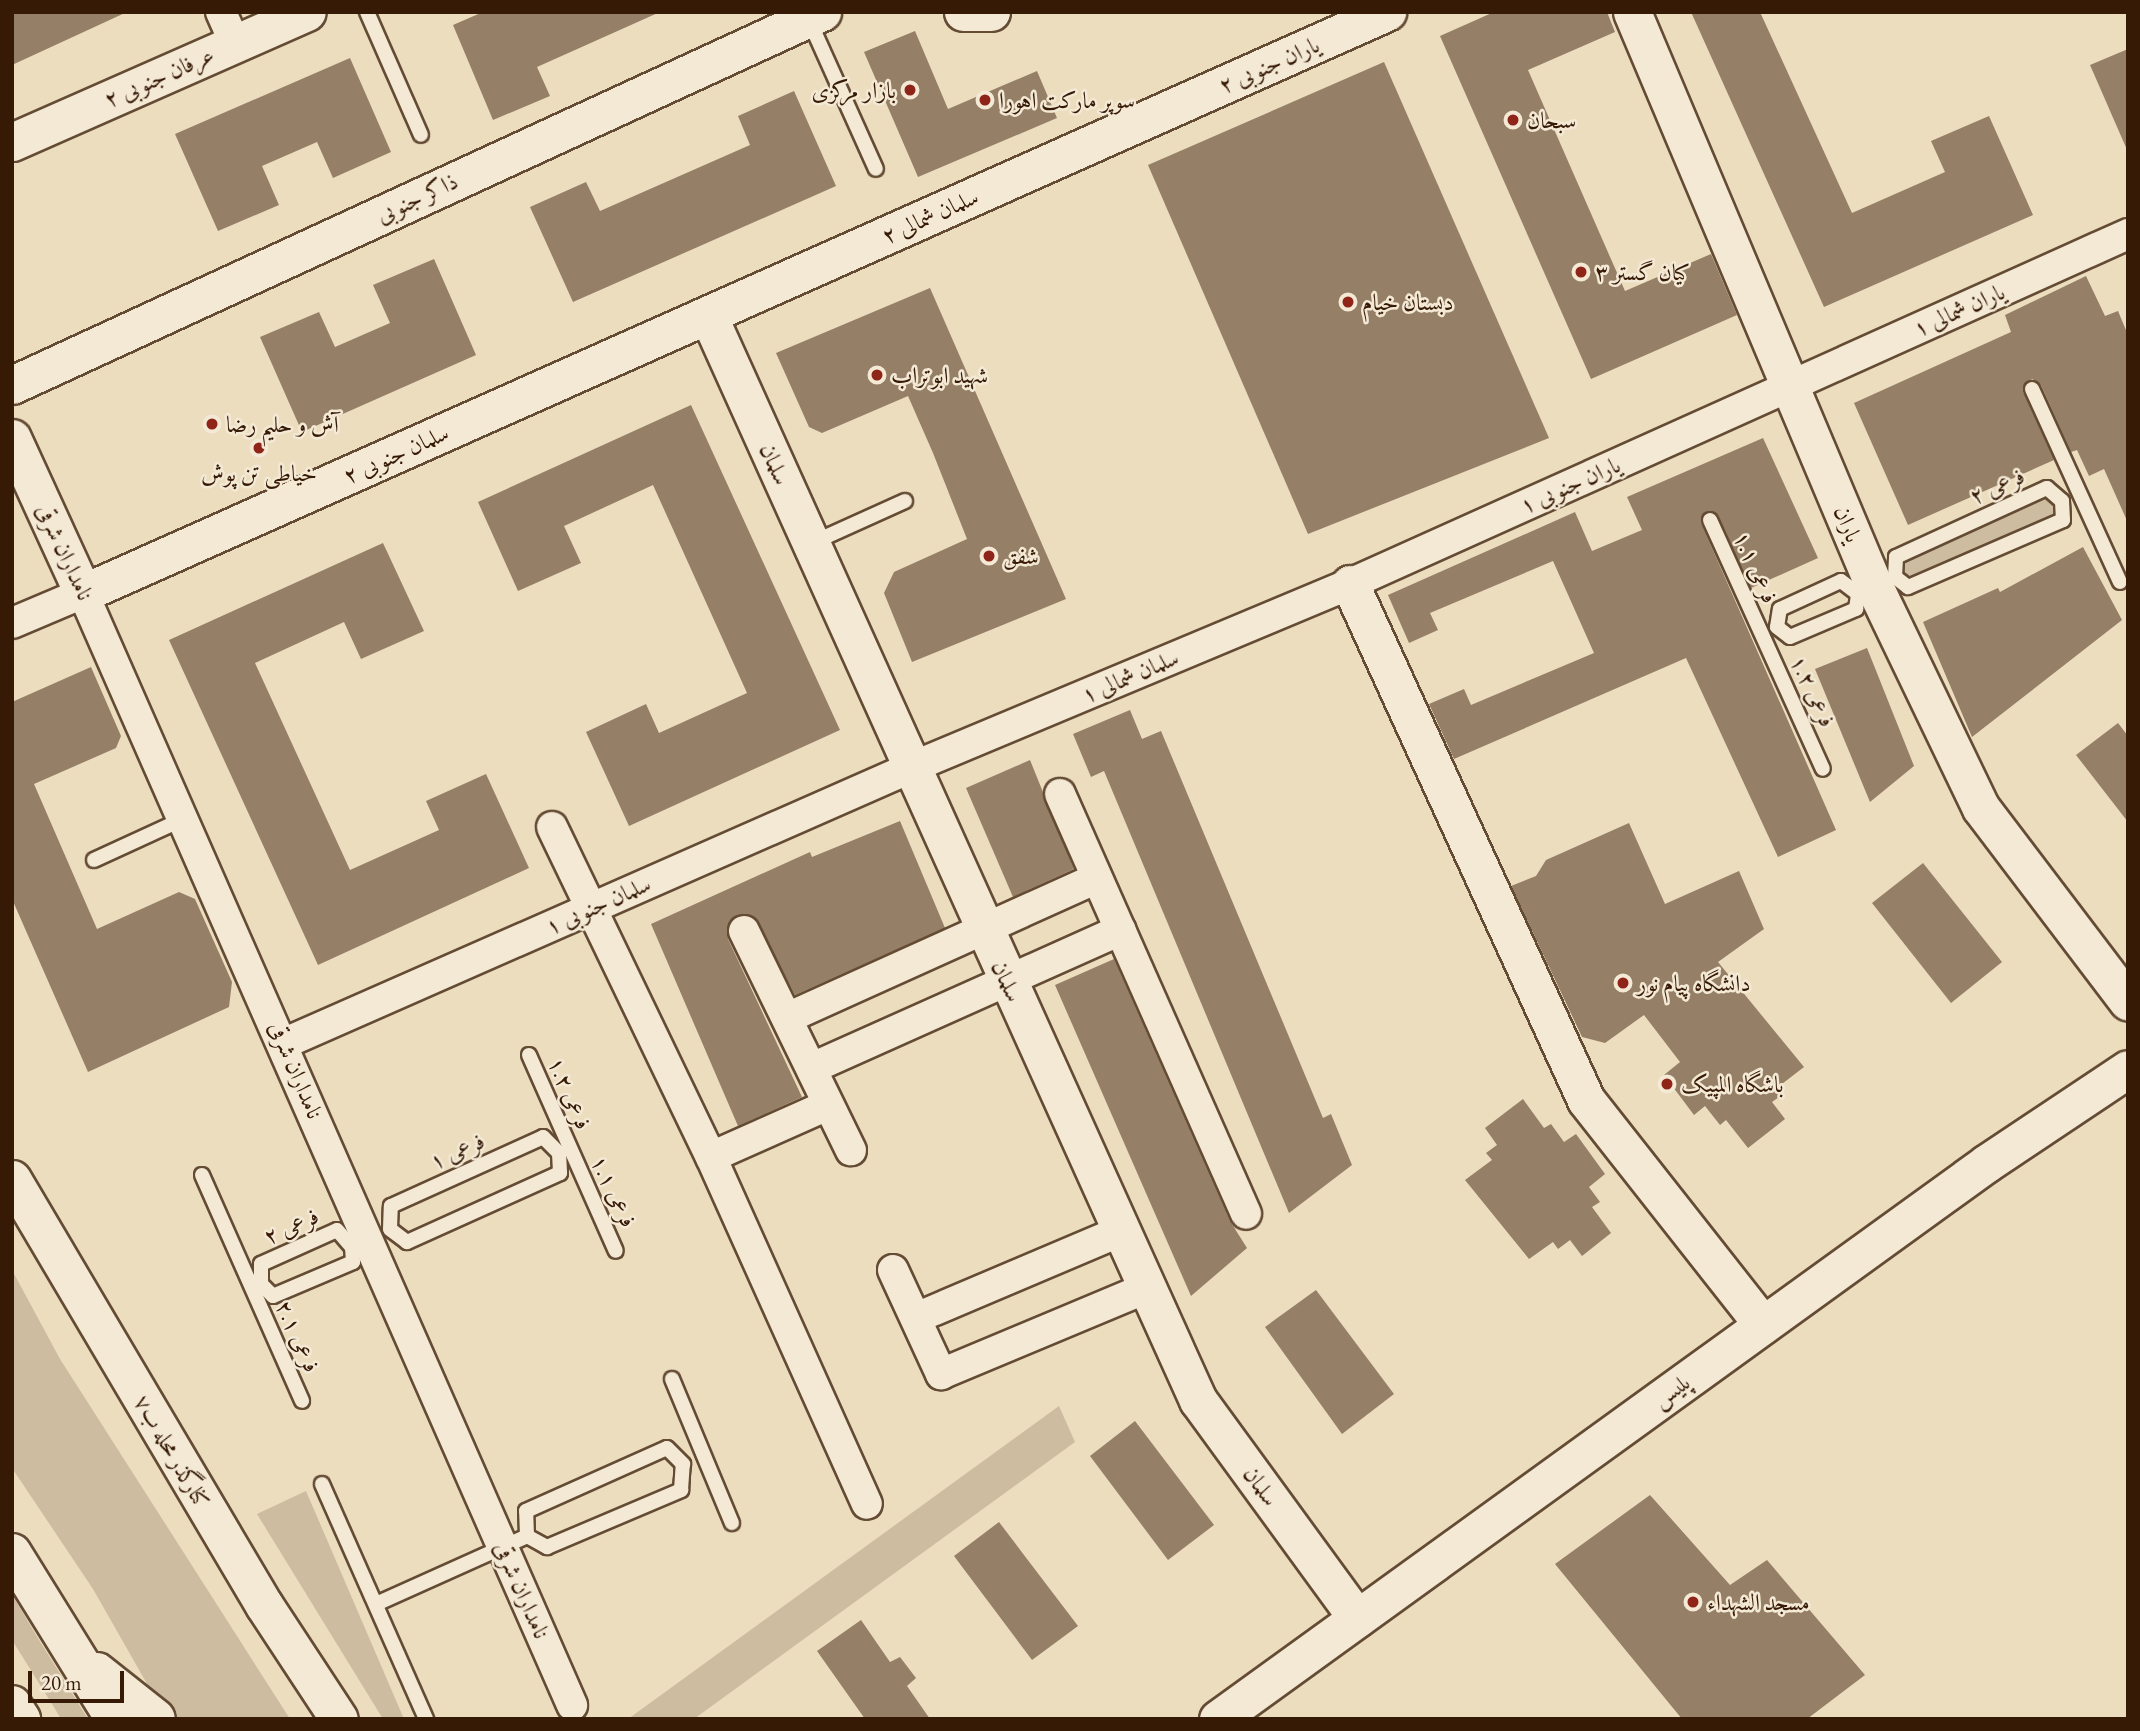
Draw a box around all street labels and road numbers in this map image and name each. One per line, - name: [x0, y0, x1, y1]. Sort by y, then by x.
- street label: یاران جنوبی ۲: [1215, 31, 1323, 99]
- street label: عرفان جنوبی ۲: [100, 41, 218, 113]
- street label: ذاکر جنوبی: [372, 167, 462, 229]
- street label: سلمان شمالی ۲: [877, 182, 983, 250]
- street label: یاران شمالی ۱: [1909, 278, 2009, 342]
- street label: سلمان جنوبی ۲: [339, 419, 453, 489]
- street label: سلمان: [754, 439, 796, 489]
- street label: یاران جنوبی ۱: [1516, 451, 1624, 519]
- street label: فرعی ۲: [1965, 462, 2029, 510]
- street label: نامداران شرقی: [31, 499, 99, 605]
- street label: یاران: [1828, 502, 1868, 546]
- street label: فرعی ۱.۱: [1728, 527, 1784, 607]
- street label: سلمان شمالی ۱: [1077, 643, 1183, 709]
- street label: فرعی ۱.۲: [1784, 651, 1842, 731]
- street label: سلمان جنوبی ۱: [541, 870, 655, 940]
- street label: سلمان: [986, 956, 1028, 1006]
- street label: نامداران شرقی: [263, 1017, 329, 1123]
- street label: فرعی ۱.۲: [542, 1053, 598, 1133]
- street label: فرعی ۱: [425, 1127, 489, 1175]
- street label: فرعی ۱.۱: [585, 1151, 643, 1231]
- street label: فرعی ۲: [259, 1202, 323, 1250]
- street label: فرعی ۲.۱: [270, 1296, 326, 1376]
- street label: پلیس: [1647, 1368, 1695, 1414]
- street label: کنارگذر محله ب۷: [129, 1389, 215, 1513]
- street label: سلمان: [1237, 1461, 1285, 1511]
- street label: نامداران شرقی: [488, 1537, 556, 1643]

